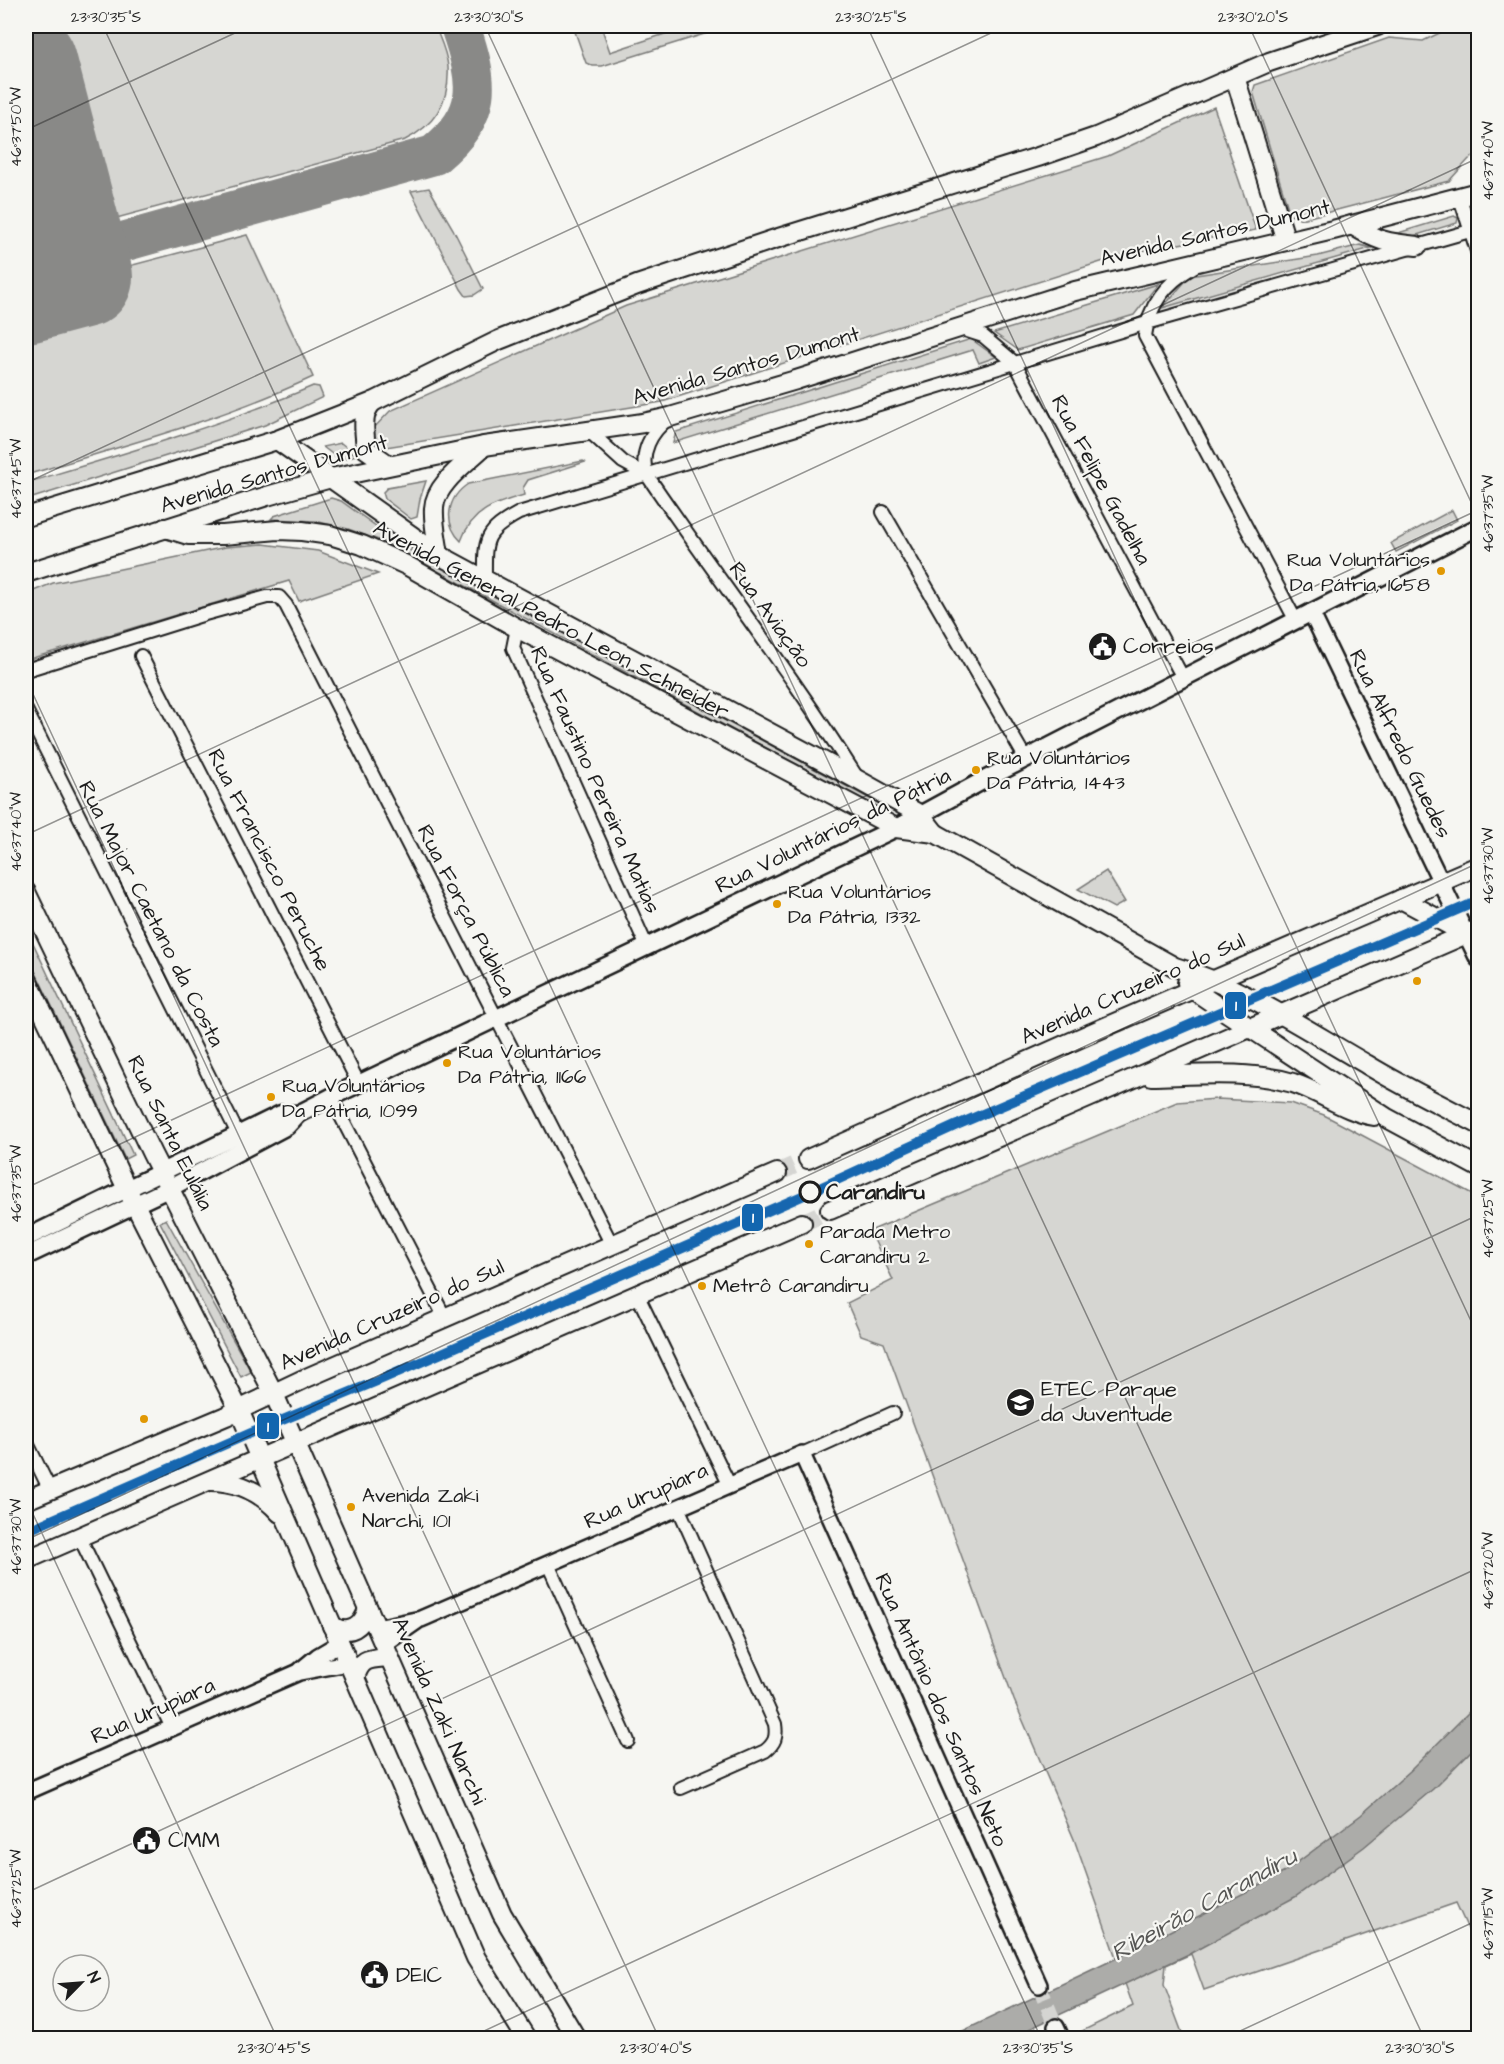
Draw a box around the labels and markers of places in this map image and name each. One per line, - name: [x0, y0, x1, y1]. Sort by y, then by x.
- place label: Rua Voluntários Da Pátria, 1658: [1287, 546, 1430, 599]
- marker: Rua Voluntários Da Pátria, 1658: [1435, 565, 1447, 577]
- public building icon: Correios: [1086, 630, 1118, 662]
- place label: Correios: [1123, 631, 1214, 662]
- place label: Rua Voluntários Da Pátria, 1443: [987, 744, 1130, 797]
- marker: Rua Voluntários Da Pátria, 1443: [970, 764, 982, 776]
- place label: Rua Voluntários Da Pátria, 1332: [788, 878, 931, 931]
- marker: Rua Voluntários Da Pátria, 1332: [771, 898, 783, 910]
- unlabelled marker: [1411, 975, 1423, 987]
- place label: Rua Voluntários Da Pátria, 1166: [458, 1038, 601, 1091]
- marker: Rua Voluntários Da Pátria, 1166: [441, 1057, 453, 1069]
- place label: Rua Voluntários Da Pátria, 1099: [282, 1072, 425, 1125]
- marker: Rua Voluntários Da Pátria, 1099: [265, 1091, 277, 1103]
- place label: Carandiru: [826, 1177, 925, 1208]
- marker: Carandiru: [799, 1181, 821, 1203]
- place label: Parada Metro Carandiru 2: [820, 1218, 950, 1271]
- marker: Parada Metro Carandiru 2: [803, 1238, 815, 1250]
- place label: Metrô Carandiru: [713, 1272, 869, 1300]
- marker: Metrô Carandiru: [696, 1280, 708, 1292]
- place label: ETEC Parque da Juventude: [1041, 1374, 1177, 1430]
- school or university icon: ETEC Parque da Juventude: [1004, 1386, 1036, 1418]
- unlabelled marker: [138, 1413, 150, 1425]
- place label: Avenida Zaki Narchi, 101: [362, 1482, 479, 1535]
- marker: Avenida Zaki Narchi, 101: [345, 1501, 357, 1513]
- public building icon: CMM: [131, 1824, 163, 1856]
- place label: CMM: [168, 1825, 220, 1856]
- public building icon: DEIC: [359, 1959, 391, 1991]
- place label: DEIC: [396, 1960, 443, 1991]

